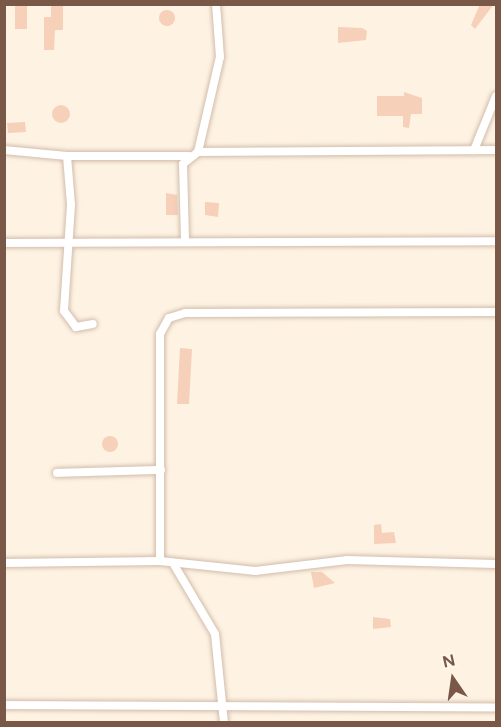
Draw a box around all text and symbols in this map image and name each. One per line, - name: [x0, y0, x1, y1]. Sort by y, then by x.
- north arrow: [423, 649, 483, 709]
- text: N: [441, 650, 457, 672]

